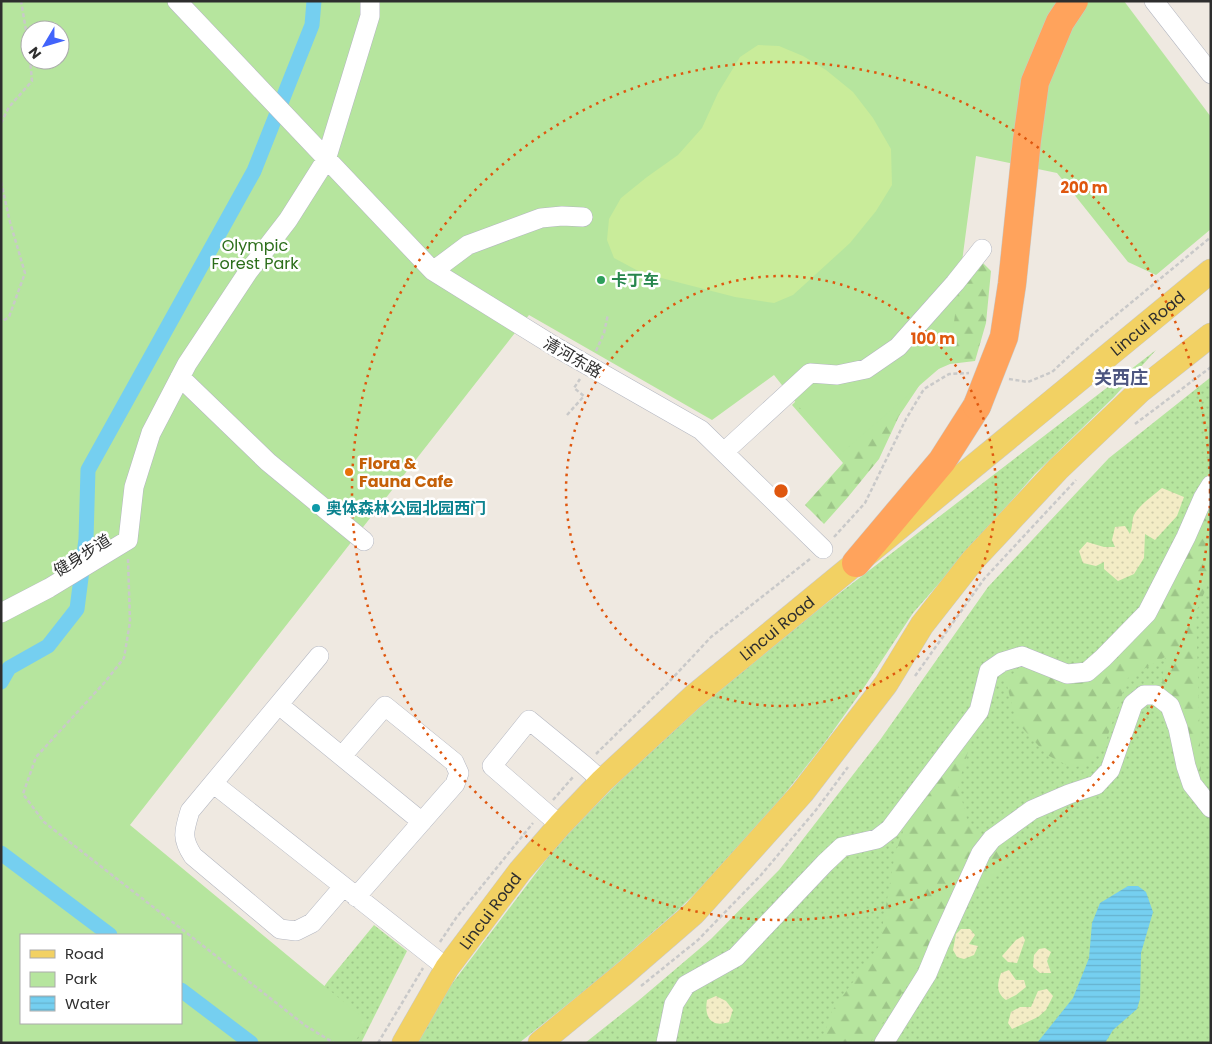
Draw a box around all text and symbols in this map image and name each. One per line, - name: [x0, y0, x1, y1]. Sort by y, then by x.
- north arrow: [20, 20, 70, 70]
- text: N: [24, 43, 46, 63]
- text: 200 m: [1060, 177, 1108, 198]
- park label: Olympic Forest Park: [212, 234, 299, 275]
- place label: 卡丁车: [611, 269, 659, 292]
- marker: 卡丁车: [595, 274, 607, 286]
- street label: Lincui Road: [1105, 286, 1190, 361]
- text: 100 m: [911, 328, 955, 349]
- street label: 清河东路: [539, 331, 606, 383]
- district label: 关西庄: [1094, 365, 1148, 390]
- place label: Flora & Fauna Cafe: [359, 452, 453, 493]
- marker: Flora & Fauna Cafe: [343, 466, 355, 478]
- centre of rings: [772, 482, 790, 500]
- place label: 奥体森林公园北园西门: [326, 497, 486, 520]
- marker: 奥体森林公园北园西门: [310, 502, 322, 514]
- street label: 健身步道: [49, 529, 116, 582]
- street label: Lincui Road: [735, 591, 820, 666]
- street label: Lincui Road: [454, 868, 527, 954]
- legend: [20, 934, 182, 1024]
- text: Road: [65, 943, 104, 964]
- text: Park: [65, 968, 97, 989]
- text: Water: [65, 993, 111, 1014]

